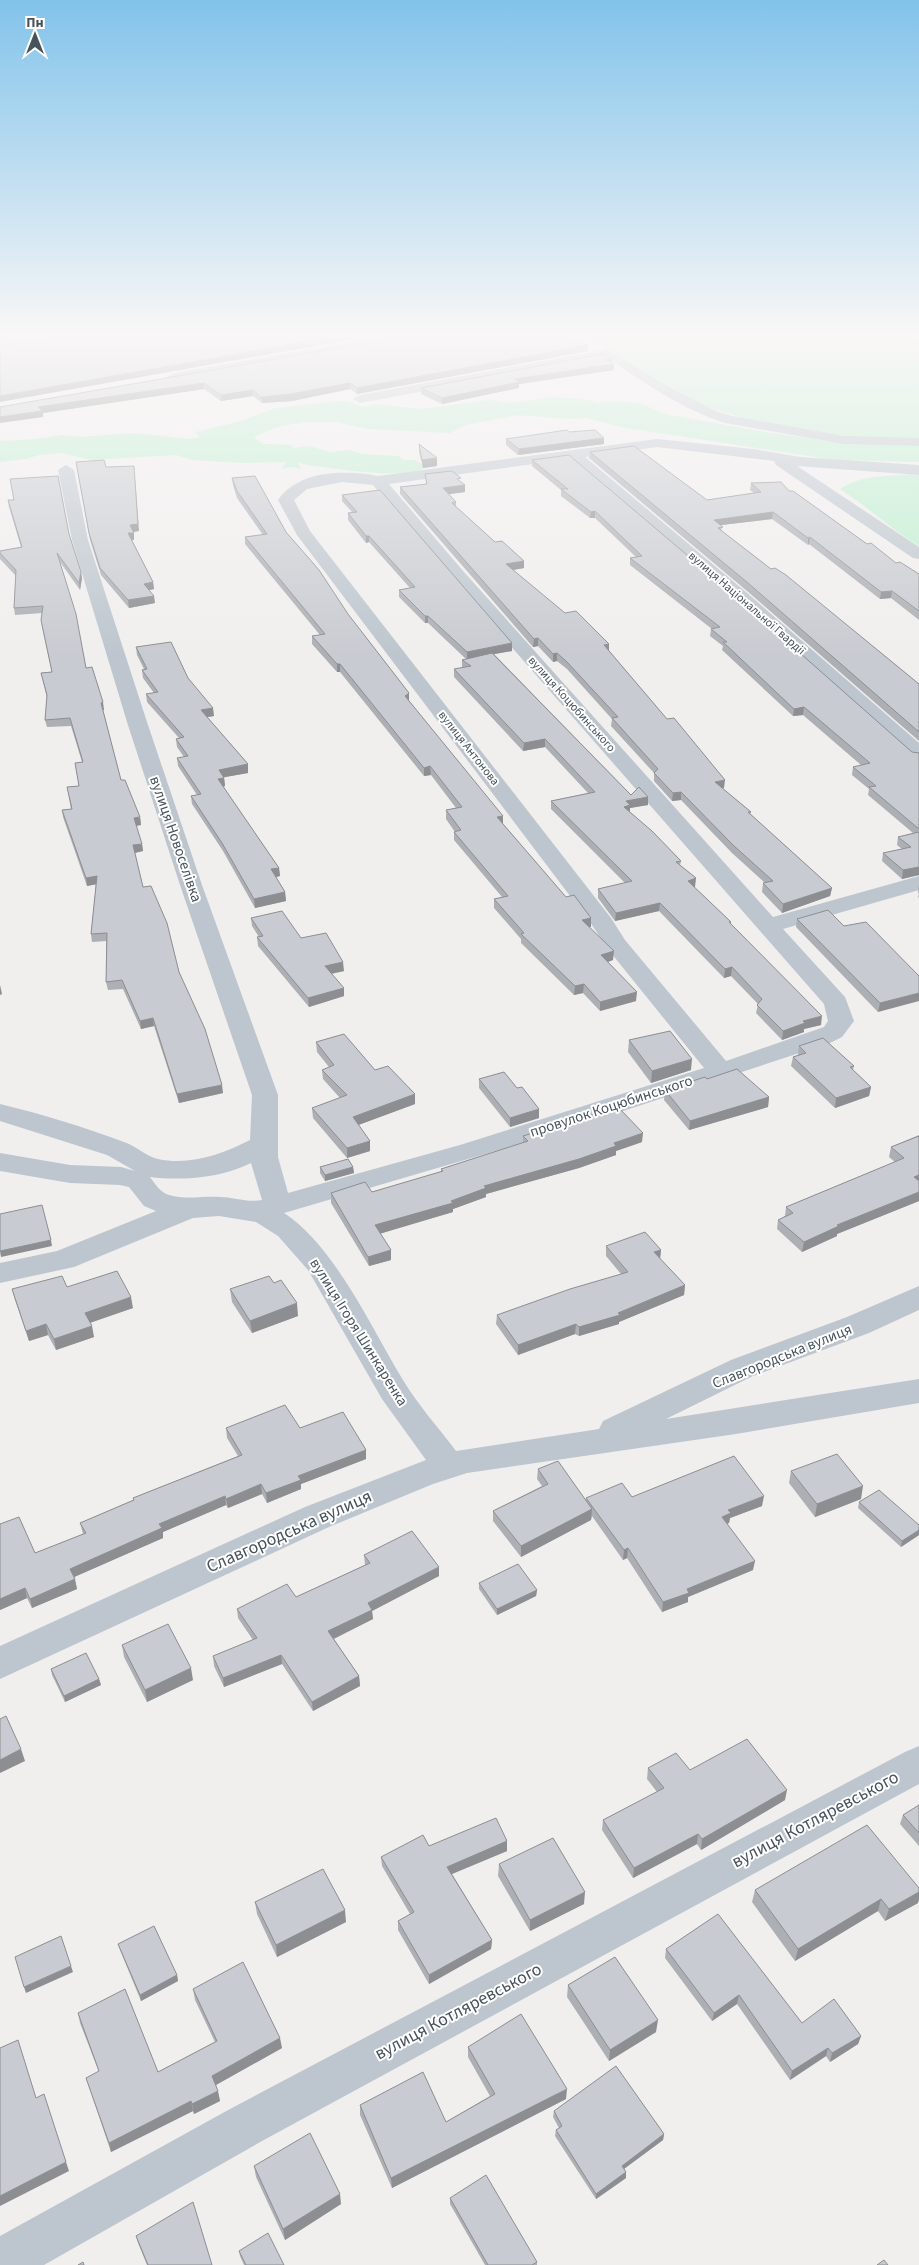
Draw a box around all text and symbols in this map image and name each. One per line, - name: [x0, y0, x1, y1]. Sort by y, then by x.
- north arrow: [10, 10, 60, 60]
- text: Пн: [26, 13, 44, 33]
- street label: вулиця Національної Гвардії: [684, 548, 809, 659]
- street label: вулиця Коцюбинського: [524, 653, 619, 756]
- street label: вулиця Антонова: [434, 707, 503, 789]
- street label: вулиця Новоселівка: [144, 773, 207, 905]
- street label: провулок Коцюбинського: [527, 1070, 695, 1143]
- street label: вулиця Ігоря Шинкаренка: [304, 1254, 413, 1410]
- street label: Славгородська вулиця: [709, 1319, 855, 1394]
- street label: Славгородська вулиця: [203, 1484, 376, 1579]
- street label: вулиця Котляревського: [727, 1765, 903, 1874]
- street label: вулиця Котляревського: [370, 1957, 546, 2066]

